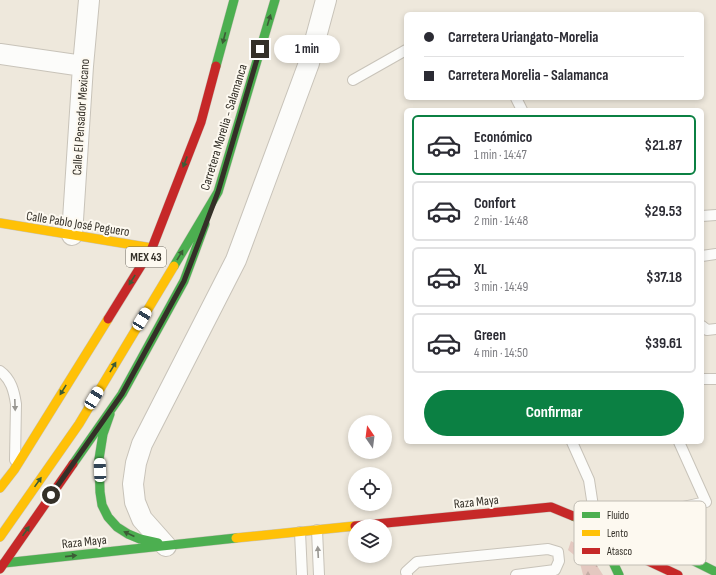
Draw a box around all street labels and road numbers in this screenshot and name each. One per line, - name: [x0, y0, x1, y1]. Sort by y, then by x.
- street label: Calle El Pensador Mexicano: [69, 58, 93, 176]
- street label: Carretera Morelia - Salamanca: [197, 62, 251, 192]
- street label: Calle Pablo José Peguero: [25, 208, 131, 240]
- road number: MEX 43: [126, 247, 166, 267]
- street label: Raza Maya: [453, 492, 499, 512]
- street label: Raza Maya: [61, 532, 107, 552]

